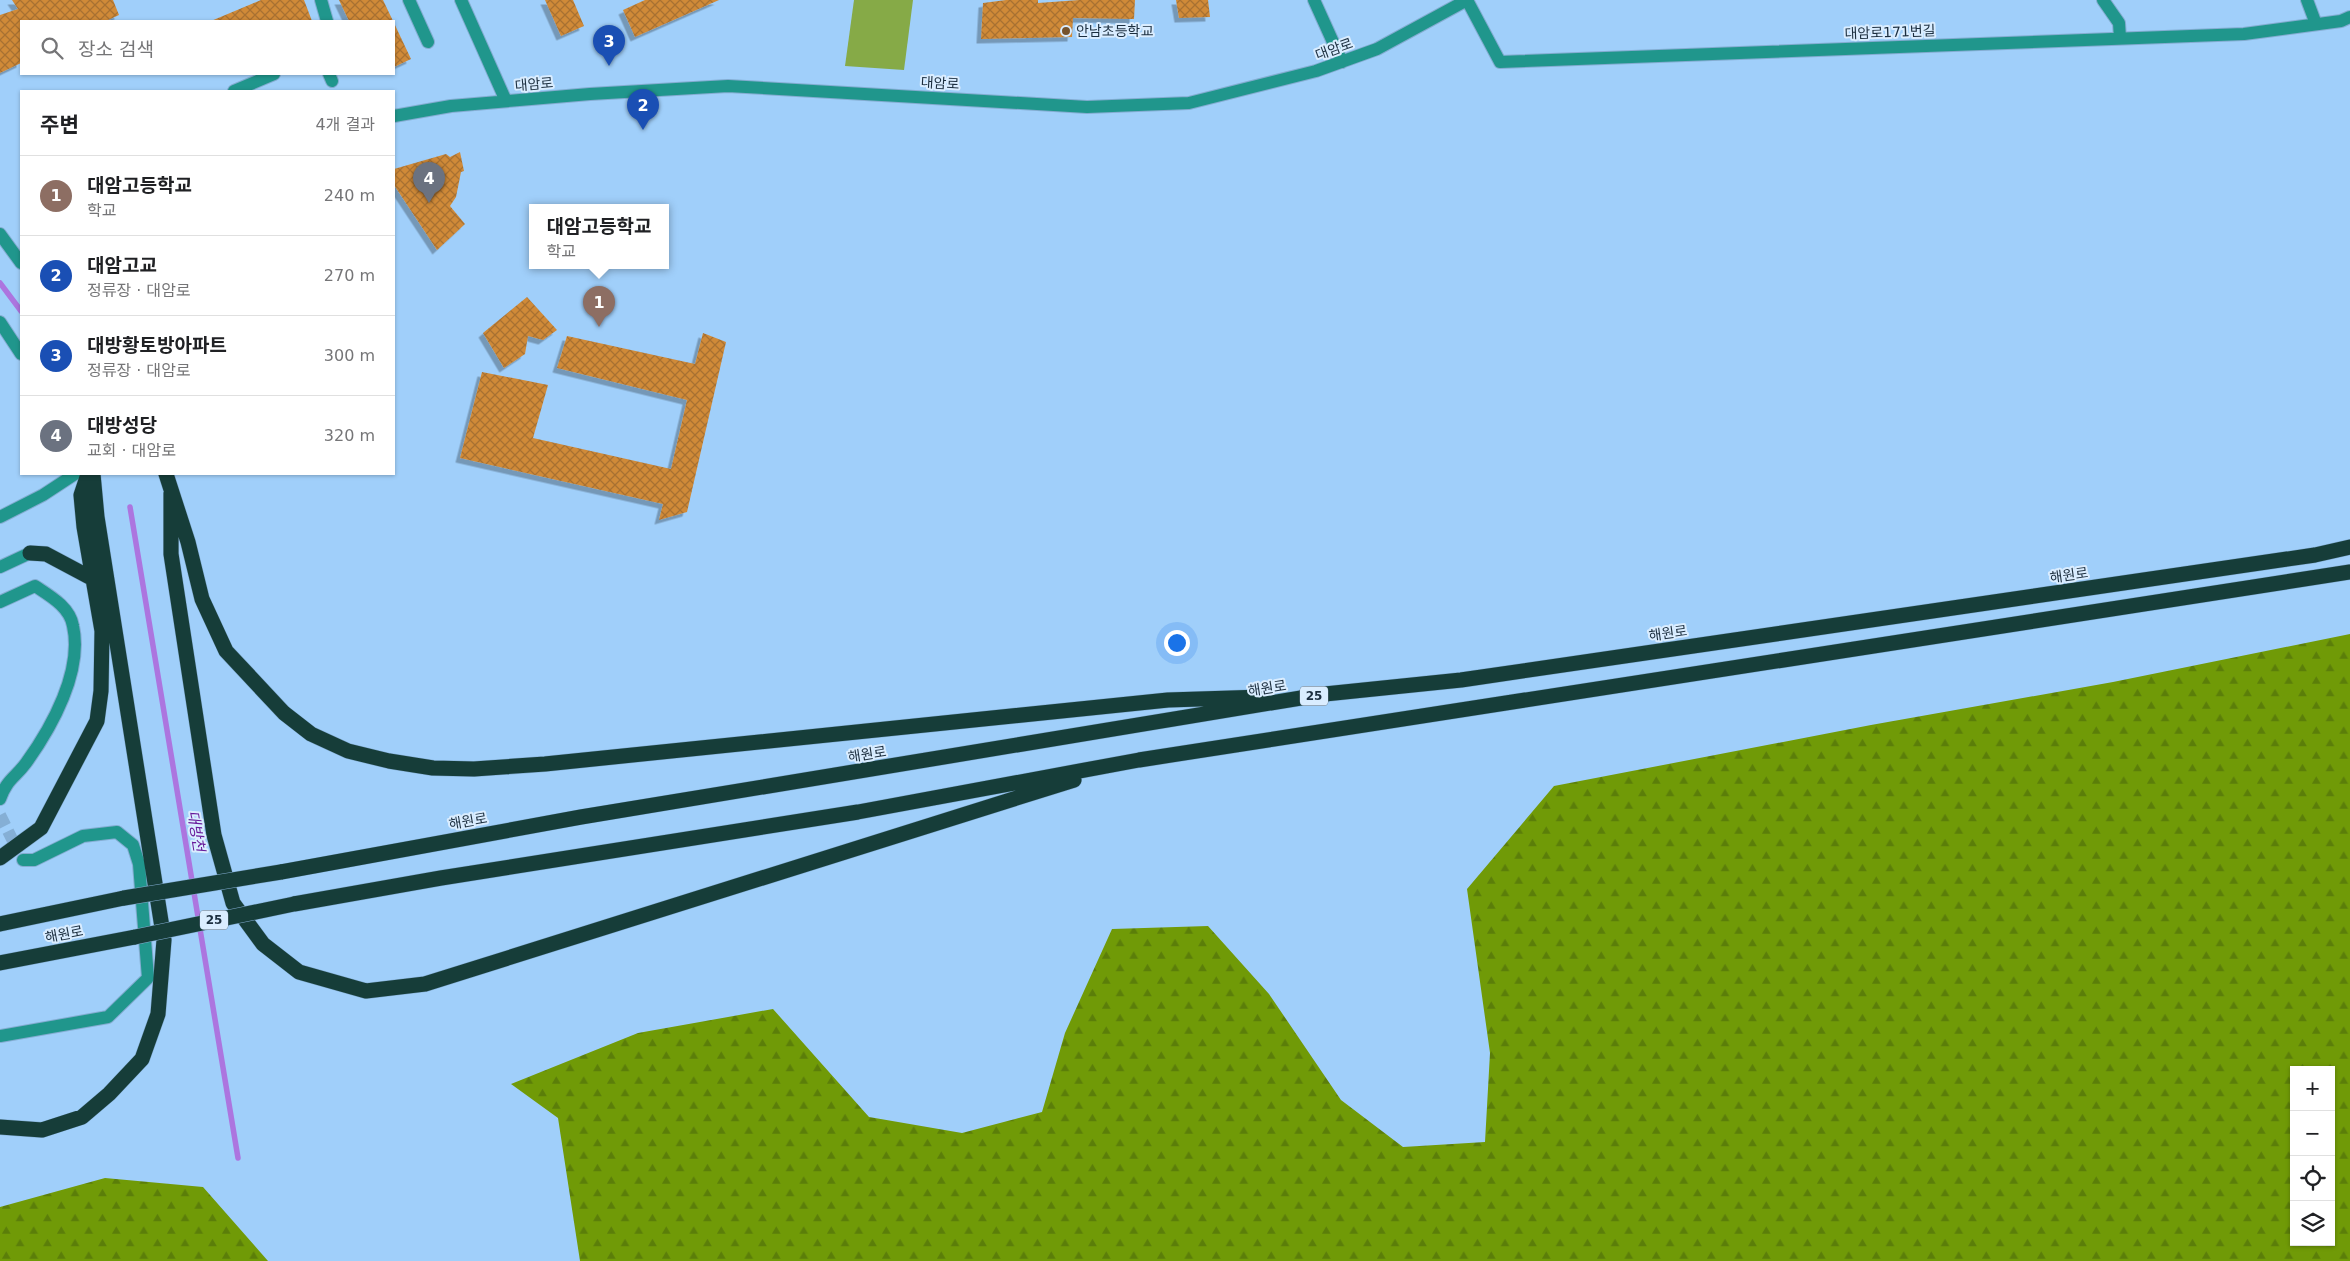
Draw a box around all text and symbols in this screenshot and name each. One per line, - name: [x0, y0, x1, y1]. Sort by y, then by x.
- search box: [20, 20, 395, 75]
- street label: 대암로171번길: [1844, 22, 1936, 42]
- place label: 안남초등학교: [1076, 23, 1153, 39]
- pin: 3: [593, 25, 625, 66]
- marker: 안남초등학교: [1060, 25, 1072, 37]
- icon: search: [38, 34, 66, 62]
- street label: 대암로: [1313, 35, 1355, 63]
- text: 장소 검색: [78, 38, 154, 60]
- street label: 대암로: [514, 74, 554, 94]
- street label: 대암로: [920, 74, 960, 92]
- pin: 2: [627, 89, 659, 130]
- text: 주변: [40, 113, 79, 137]
- text: 4개 결과: [316, 115, 375, 134]
- pin: 4: [413, 162, 445, 203]
- text: 대암고등학교: [87, 174, 192, 196]
- text: 1: [50, 186, 62, 205]
- text: 240 m: [324, 186, 375, 205]
- text: 학교: [87, 201, 116, 220]
- popup: [529, 204, 669, 269]
- text: 대암고등학교: [547, 215, 651, 237]
- text: 학교: [547, 242, 576, 261]
- text: 대암고교: [87, 254, 157, 276]
- text: 2: [50, 266, 62, 285]
- text: 270 m: [324, 266, 375, 285]
- text: 정류장 · 대암로: [87, 281, 191, 300]
- pin: 1: [583, 286, 615, 327]
- text: 대방황토방아파트: [87, 334, 227, 356]
- text: 3: [50, 346, 62, 365]
- text: 300 m: [324, 346, 375, 365]
- text: 정류장 · 대암로: [87, 361, 191, 380]
- text: 대방성당: [87, 414, 157, 436]
- text: 4: [50, 426, 62, 445]
- text: 320 m: [324, 426, 375, 445]
- text: 교회 · 대암로: [87, 441, 176, 460]
- street label: 해원로: [2049, 564, 2089, 586]
- street label: 해원로: [1648, 622, 1688, 644]
- your location: [1164, 630, 1190, 656]
- street label: 해원로: [1247, 677, 1287, 699]
- road number: 25: [1300, 686, 1328, 706]
- street label: 해원로: [847, 743, 887, 765]
- water label: 대방천: [184, 809, 208, 855]
- street label: 해원로: [448, 810, 489, 832]
- road number: 25: [200, 910, 228, 930]
- street label: 해원로: [44, 922, 85, 946]
- map controls: [2290, 1066, 2335, 1246]
- button: +: [2290, 1066, 2335, 1111]
- button: −: [2290, 1111, 2335, 1156]
- button: locate: [2290, 1156, 2335, 1201]
- button: layers: [2290, 1201, 2335, 1246]

